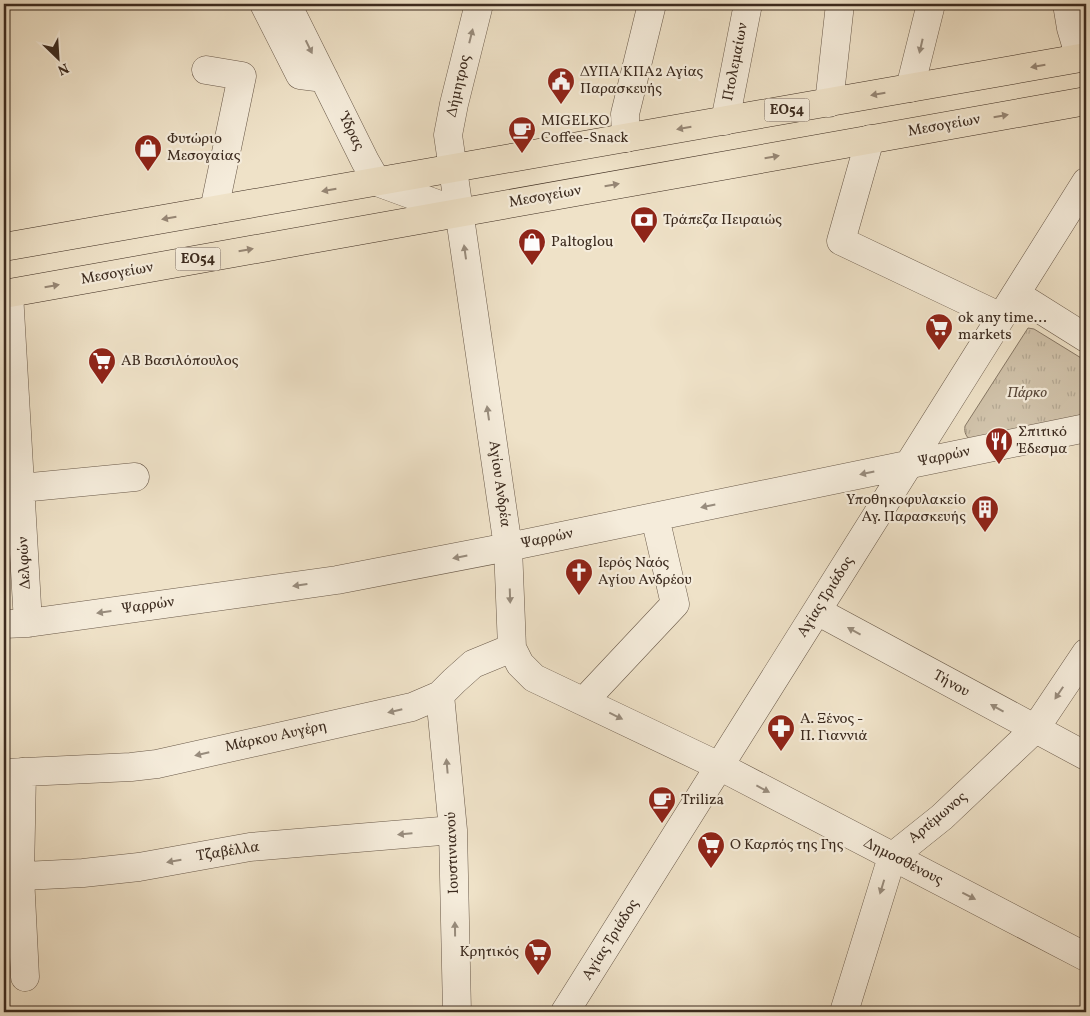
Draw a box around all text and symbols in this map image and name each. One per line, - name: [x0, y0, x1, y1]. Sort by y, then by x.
- street label: Πτολεμαίων: [718, 21, 754, 103]
- one-way arrow: [467, 28, 475, 43]
- north arrow: [32, 32, 82, 82]
- one-way arrow: [917, 38, 925, 53]
- one-way arrow: [305, 40, 313, 55]
- street label: Δήμητρος: [442, 52, 476, 119]
- text: N: [54, 58, 71, 79]
- place label: ΔΥΠΑ ΚΠΑ2 Αγίας Παρασκευής: [580, 62, 704, 100]
- one-way arrow: [1030, 62, 1046, 70]
- public building icon: ΔΥΠΑ ΚΠΑ2 Αγίας Παρασκευής: [546, 66, 576, 105]
- one-way arrow: [870, 90, 886, 98]
- road number: ΕΟ54: [764, 98, 810, 122]
- street label: Ύδρας: [332, 108, 369, 154]
- street label: Μεσογείων: [906, 109, 982, 143]
- place label: MIGELKO Coffee-Snack: [541, 111, 628, 149]
- one-way arrow: [993, 111, 1009, 119]
- cafe icon: MIGELKO Coffee-Snack: [507, 115, 537, 154]
- one-way arrow: [675, 125, 691, 133]
- place label: Φυτώριο Μεσογαίας: [167, 129, 241, 167]
- shop icon: Φυτώριο Μεσογαίας: [133, 133, 163, 172]
- one-way arrow: [764, 152, 780, 160]
- street label: Μεσογείων: [507, 180, 583, 214]
- one-way arrow: [604, 181, 620, 189]
- one-way arrow: [321, 187, 337, 195]
- bank icon: Τράπεζα Πειραιώς: [629, 205, 659, 244]
- place label: Τράπεζα Πειραιώς: [663, 210, 782, 231]
- one-way arrow: [161, 215, 177, 223]
- shop icon: Paltoglou: [517, 227, 547, 266]
- place label: Paltoglou: [551, 232, 613, 253]
- one-way arrow: [460, 243, 468, 259]
- one-way arrow: [238, 246, 254, 254]
- road number: ΕΟ54: [176, 248, 220, 270]
- street label: Μεσογείων: [79, 257, 155, 291]
- one-way arrow: [44, 281, 60, 289]
- place label: ok any time... markets: [958, 308, 1047, 346]
- supermarket icon: ok any time... markets: [924, 312, 954, 351]
- supermarket icon: ΑΒ Βασιλόπουλος: [87, 346, 117, 385]
- place label: ΑΒ Βασιλόπουλος: [121, 351, 239, 372]
- park label: Πάρκο: [1007, 383, 1047, 404]
- one-way arrow: [484, 404, 492, 420]
- place label: Σπιτικό Έδεσμα: [1016, 422, 1067, 460]
- restaurant icon: Σπιτικό Έδεσμα: [984, 426, 1014, 465]
- street label: Αγίου Ανδρέα: [483, 439, 515, 529]
- street label: Ψαρρών: [916, 441, 972, 473]
- one-way arrow: [860, 469, 875, 477]
- place label: Υποθηκοφυλακείο Αγ. Παρασκευής: [846, 490, 966, 528]
- building icon: Υποθηκοφυλακείο Αγ. Παρασκευής: [970, 494, 1000, 533]
- one-way arrow: [700, 502, 716, 510]
- street label: Ψαρρών: [519, 523, 575, 555]
- street label: Δελφών: [13, 536, 37, 590]
- street label: Αγίας Τριάδος: [793, 552, 859, 642]
- one-way arrow: [452, 553, 468, 561]
- place label: Ιερός Ναός Αγίου Ανδρέου: [598, 553, 692, 591]
- church icon: Ιερός Ναός Αγίου Ανδρέου: [564, 557, 594, 596]
- one-way arrow: [292, 581, 308, 589]
- one-way arrow: [506, 588, 514, 604]
- street label: Ψαρρών: [120, 592, 176, 620]
- one-way arrow: [96, 608, 112, 616]
- one-way arrow: [847, 626, 861, 635]
- street label: Τήνου: [929, 665, 973, 703]
- one-way arrow: [1054, 687, 1064, 700]
- one-way arrow: [989, 704, 1004, 712]
- one-way arrow: [387, 707, 402, 715]
- place label: Α. Ξένος - Π. Γιαννιά: [800, 709, 868, 747]
- one-way arrow: [609, 713, 623, 721]
- pharmacy icon: Α. Ξένος - Π. Γιαννιά: [766, 713, 796, 752]
- street label: Μάρκου Αυγέρη: [223, 716, 329, 758]
- one-way arrow: [194, 750, 209, 758]
- one-way arrow: [443, 758, 451, 774]
- cafe icon: Triliza: [647, 785, 677, 824]
- one-way arrow: [755, 785, 770, 793]
- street label: Αρτέμωνος: [904, 787, 972, 849]
- place label: Triliza: [681, 790, 724, 811]
- street label: Ιουστινιανού: [441, 811, 465, 895]
- supermarket icon: Ο Καρπός της Γης: [696, 830, 726, 869]
- one-way arrow: [396, 831, 412, 839]
- street label: Δημοσθένους: [859, 833, 947, 891]
- place label: Ο Καρπός της Γης: [730, 835, 844, 856]
- street label: Τζαβέλλα: [195, 837, 261, 867]
- one-way arrow: [166, 857, 182, 865]
- one-way arrow: [878, 880, 886, 895]
- one-way arrow: [962, 892, 976, 900]
- street label: Αγίας Τριάδος: [578, 895, 644, 985]
- one-way arrow: [451, 920, 459, 936]
- supermarket icon: Κρητικός: [523, 937, 553, 976]
- place label: Κρητικός: [460, 942, 519, 963]

